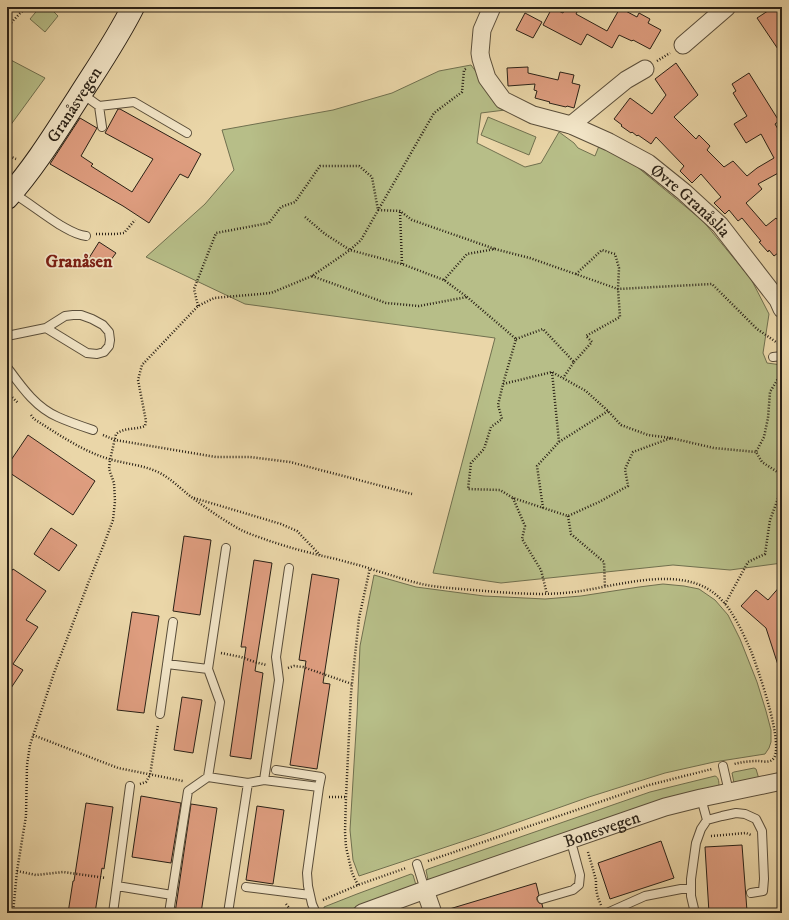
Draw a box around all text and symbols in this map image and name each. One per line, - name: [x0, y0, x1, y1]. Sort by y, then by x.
- street label: Granåsvegen: [42, 63, 107, 147]
- street label: Øvre Granåslia: [646, 159, 736, 243]
- district label: Granåsen: [46, 251, 113, 273]
- street label: Bonesvegen: [561, 806, 643, 853]

